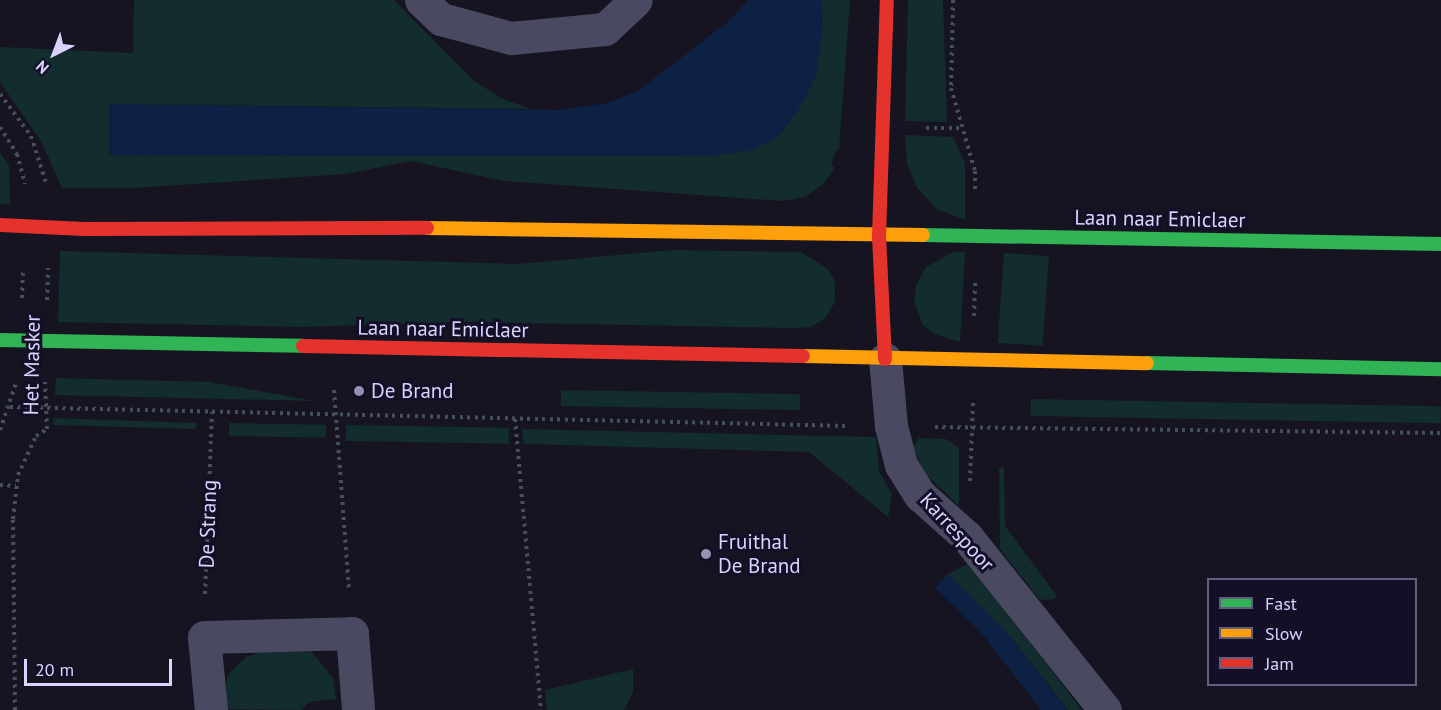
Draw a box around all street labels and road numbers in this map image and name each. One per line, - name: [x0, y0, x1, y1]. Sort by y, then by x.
- street label: Laan naar Emiclaer: [1074, 205, 1246, 233]
- street label: Het Masker: [19, 314, 45, 416]
- street label: Laan naar Emiclaer: [357, 315, 529, 343]
- street label: De Strang: [194, 479, 222, 569]
- street label: Karrespoor: [915, 488, 999, 576]

